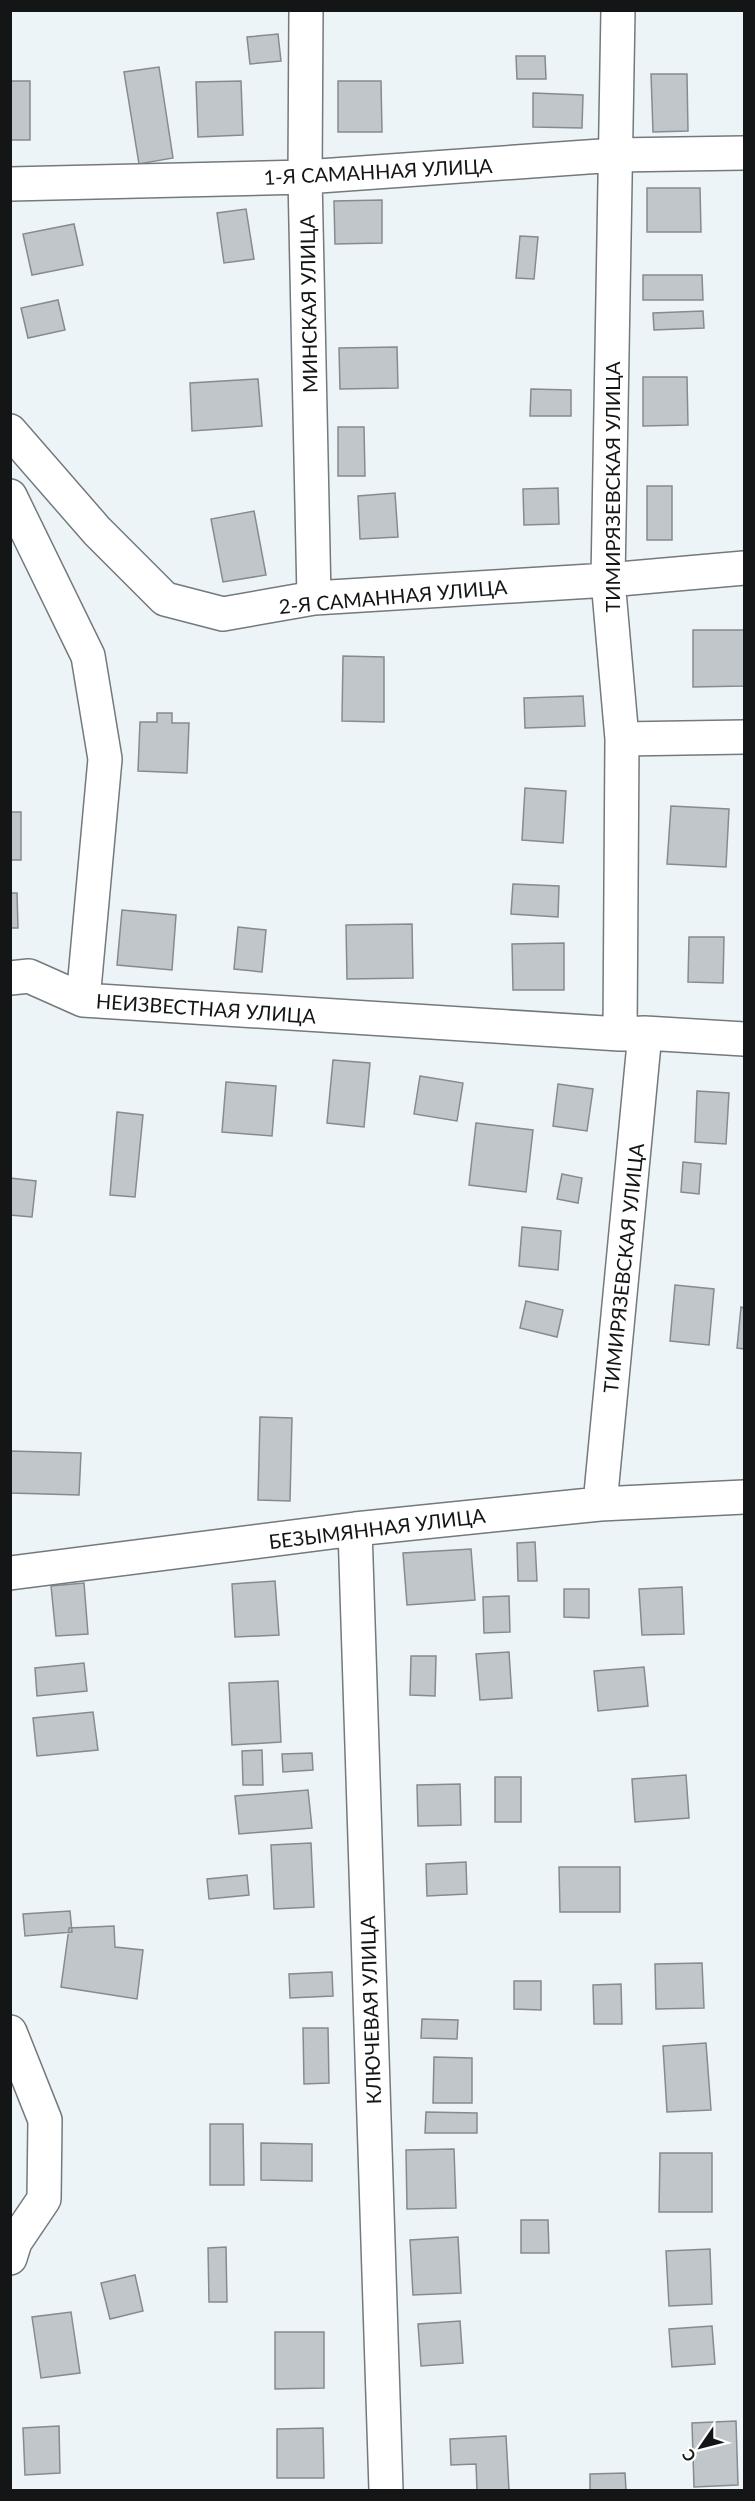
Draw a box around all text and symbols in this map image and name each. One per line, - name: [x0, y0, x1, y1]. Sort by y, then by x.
- street label: 1-Я САМАННАЯ УЛИЦА: [263, 153, 494, 189]
- street label: МИНСКАЯ УЛИЦА: [294, 214, 322, 393]
- street label: ТИМИРЯЗЕВСКАЯ УЛИЦА: [600, 361, 624, 613]
- street label: 2-Я САМАННАЯ УЛИЦА: [278, 574, 509, 618]
- street label: НЕИЗВЕСТНАЯ УЛИЦА: [95, 988, 317, 1028]
- street label: ТИМИРЯЗЕВСКАЯ УЛИЦА: [598, 1141, 648, 1394]
- street label: БЕЗЫМЯННАЯ УЛИЦА: [267, 1503, 487, 1553]
- street label: КЛЮЧЕВАЯ УЛИЦА: [355, 1915, 385, 2105]
- north arrow: [671, 2417, 731, 2477]
- text: С: [677, 2446, 699, 2466]

